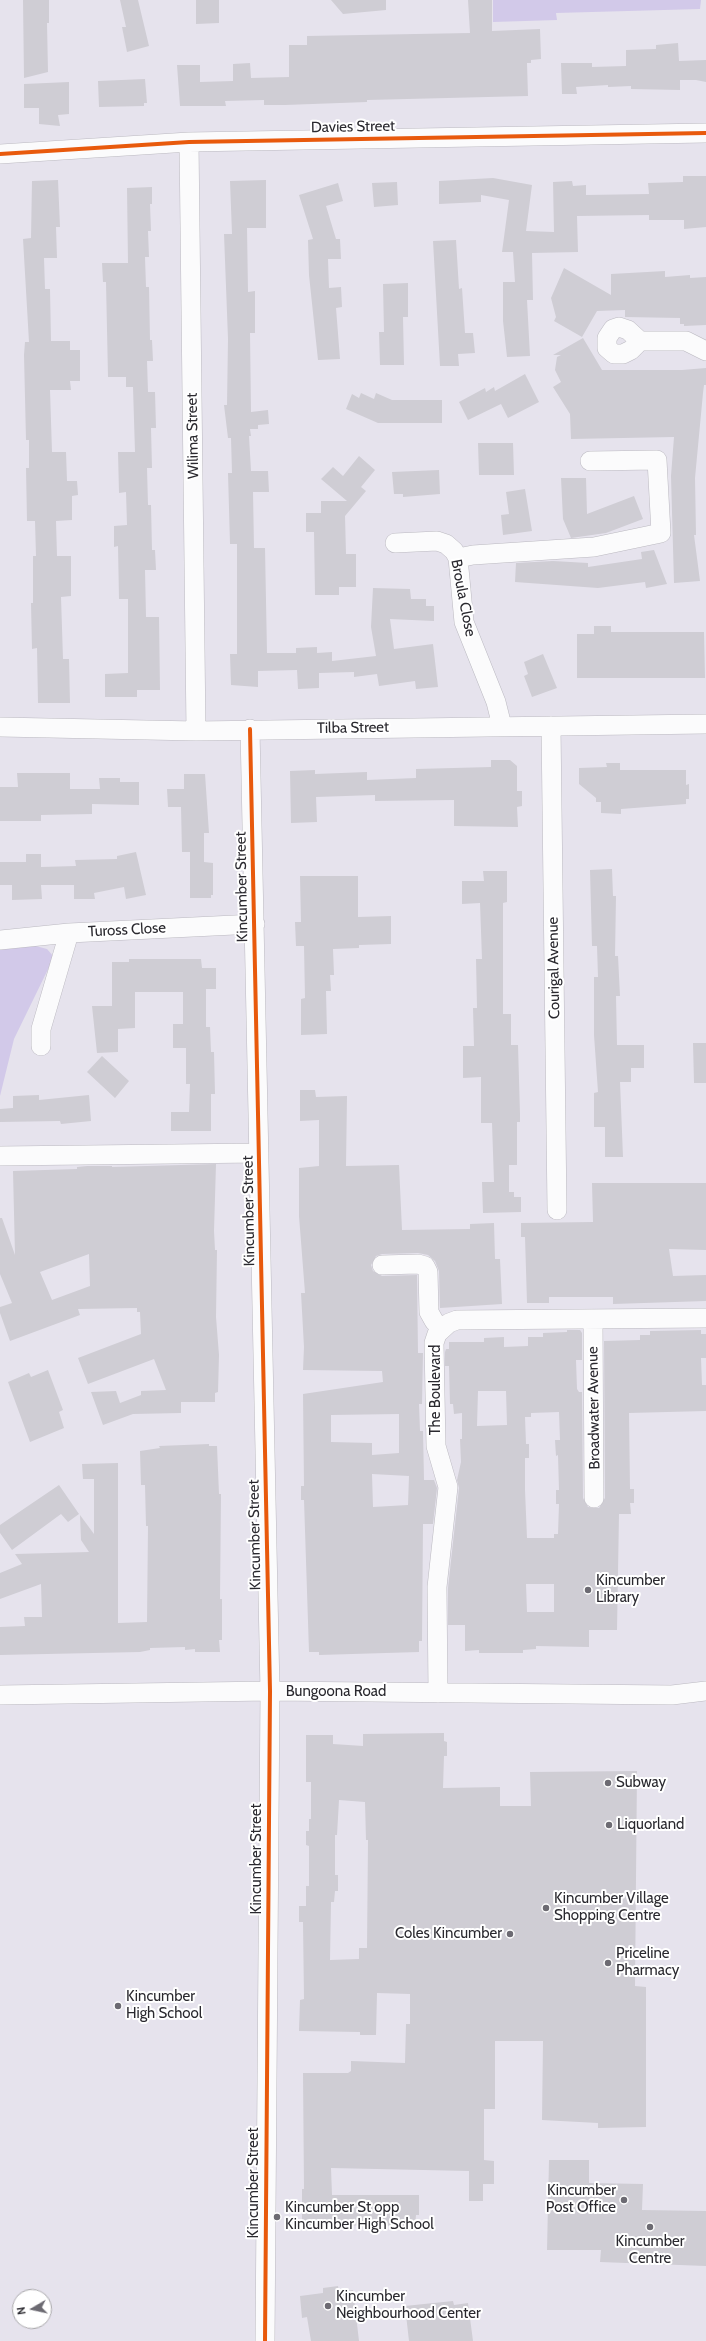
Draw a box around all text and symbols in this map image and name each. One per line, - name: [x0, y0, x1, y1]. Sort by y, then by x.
- street label: Davies Street: [311, 117, 395, 137]
- street label: Wilima Street: [183, 393, 203, 479]
- street label: Broula Close: [447, 558, 479, 638]
- street label: Tilba Street: [317, 718, 389, 738]
- street label: Kincumber Street: [232, 831, 252, 943]
- street label: Courigal Avenue: [544, 917, 564, 1019]
- street label: Tuross Close: [88, 919, 166, 941]
- street label: Kincumber Street: [239, 1155, 259, 1267]
- street label: The Boulevard: [427, 1345, 445, 1435]
- street label: Broadwater Avenue: [584, 1346, 604, 1470]
- street label: Kincumber Street: [245, 1479, 265, 1591]
- place label: Kincumber Library: [596, 1572, 665, 1607]
- marker: Kincumber Library: [583, 1585, 593, 1595]
- street label: Bungoona Road: [286, 1683, 386, 1701]
- place label: Subway: [616, 1774, 666, 1792]
- marker: Subway: [603, 1778, 613, 1788]
- street label: Kincumber Street: [248, 1804, 266, 1914]
- place label: Liquorland: [617, 1816, 684, 1834]
- marker: Liquorland: [604, 1820, 614, 1830]
- place label: Kincumber Village Shopping Centre: [554, 1890, 669, 1925]
- marker: Kincumber Village Shopping Centre: [541, 1903, 551, 1913]
- place label: Coles Kincumber: [395, 1925, 502, 1943]
- marker: Coles Kincumber: [505, 1929, 515, 1939]
- place label: Priceline Pharmacy: [616, 1945, 679, 1980]
- marker: Priceline Pharmacy: [603, 1958, 613, 1968]
- place label: Kincumber High School: [126, 1988, 202, 2023]
- marker: Kincumber High School: [113, 2001, 123, 2011]
- street label: Kincumber Street: [245, 2128, 263, 2238]
- place label: Kincumber Post Office: [546, 2182, 616, 2217]
- marker: Kincumber Post Office: [619, 2195, 629, 2205]
- place label: Kincumber St opp Kincumber High School: [285, 2199, 434, 2234]
- marker: Kincumber St opp Kincumber High School: [272, 2212, 282, 2222]
- marker: Kincumber Centre: [645, 2222, 655, 2232]
- place label: Kincumber Centre: [616, 2233, 684, 2268]
- place label: Kincumber Neighbourhood Center: [336, 2288, 481, 2323]
- north arrow: [12, 2289, 52, 2329]
- marker: Kincumber Neighbourhood Center: [323, 2301, 333, 2311]
- text: N: [14, 2306, 29, 2316]

